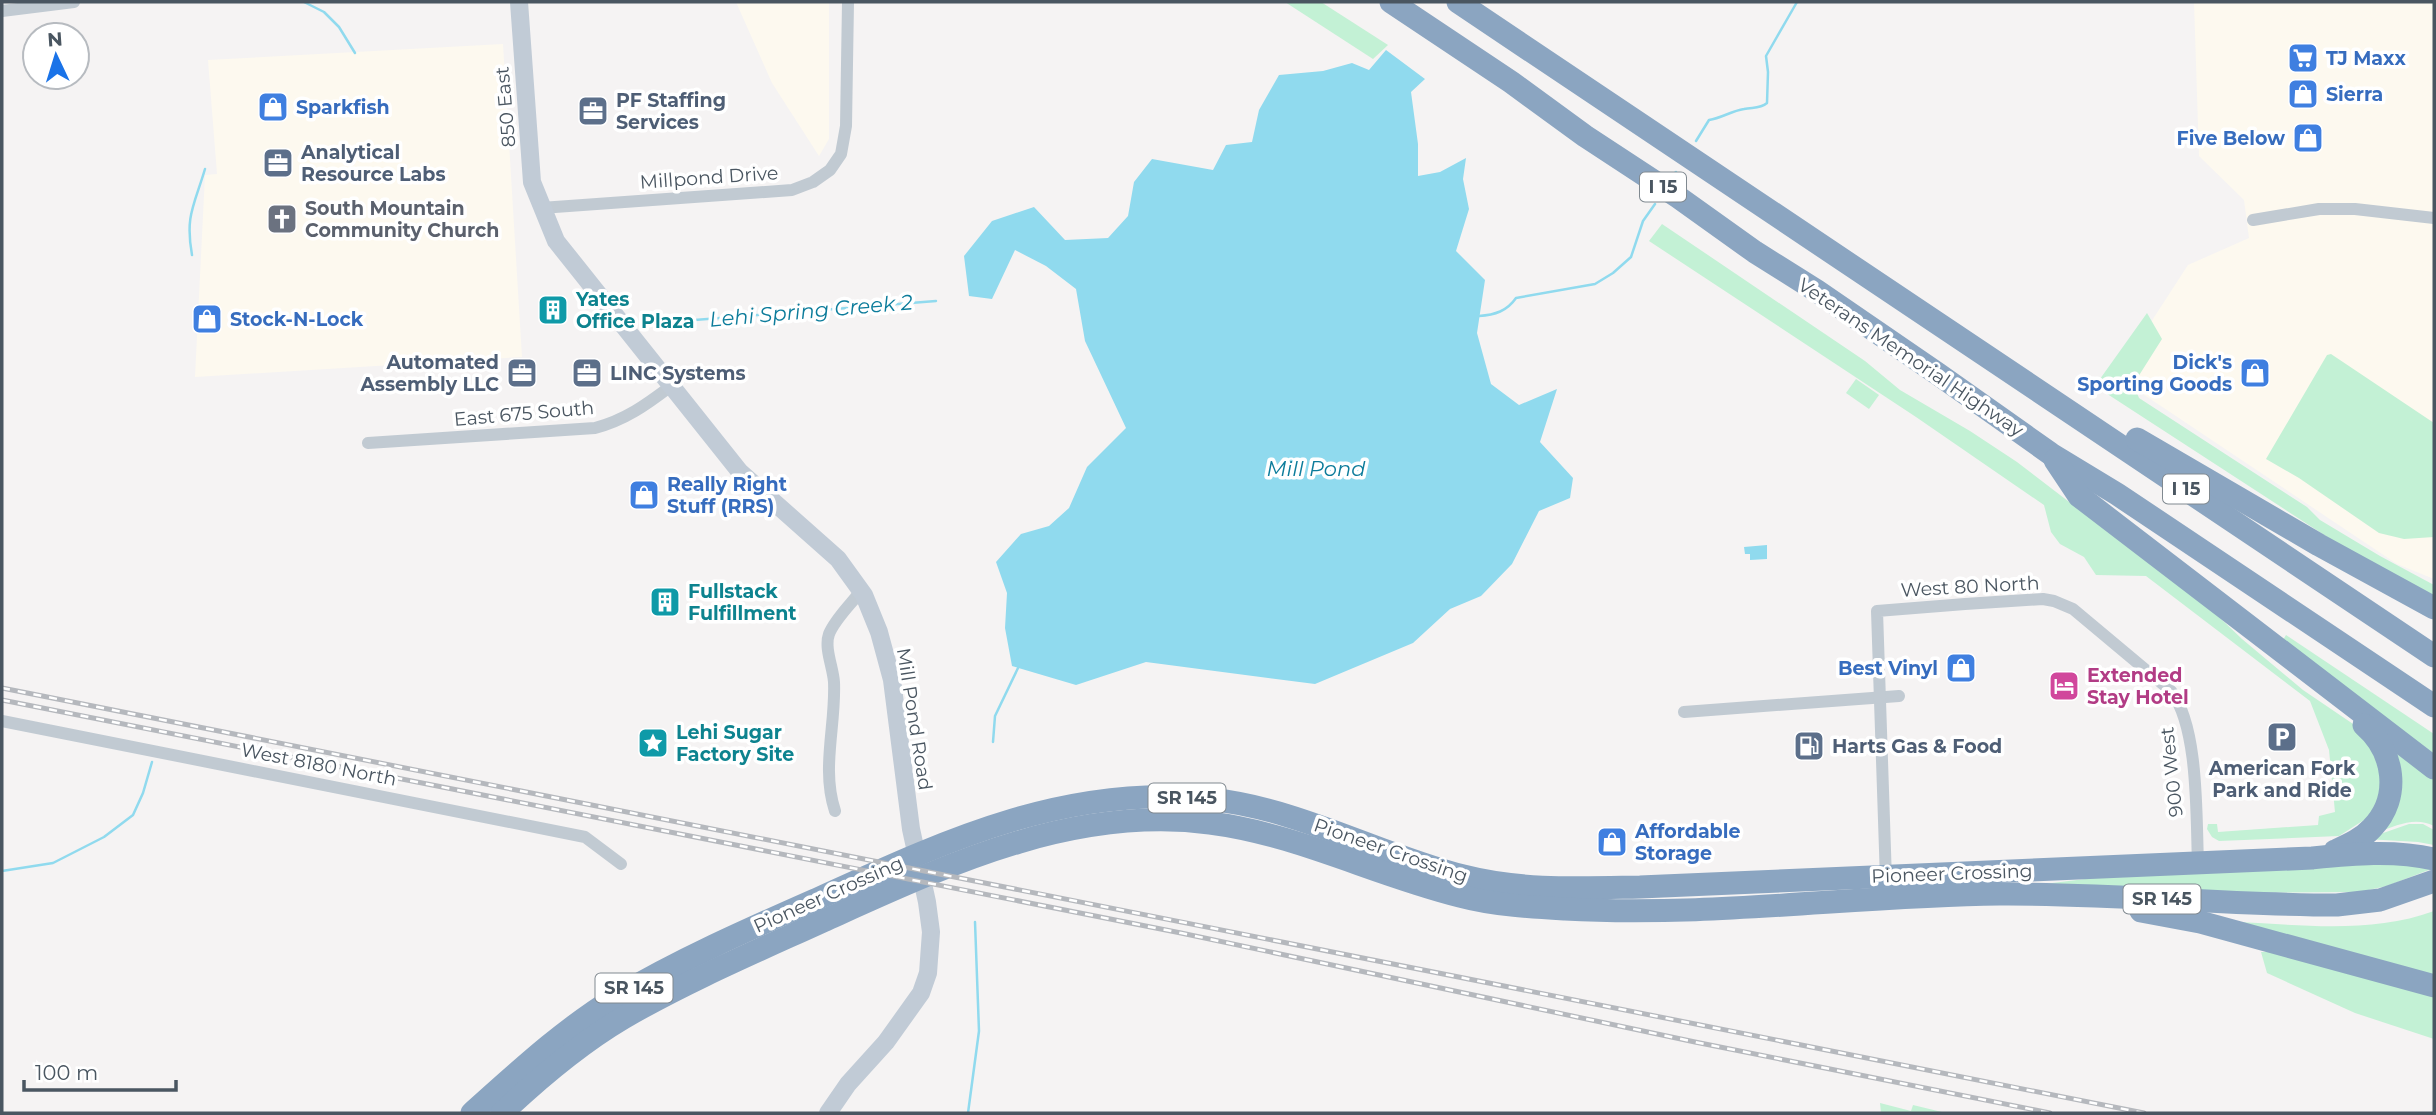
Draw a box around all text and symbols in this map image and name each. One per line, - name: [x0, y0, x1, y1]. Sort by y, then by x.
- north arrow: [21, 21, 91, 91]
- text: N: [46, 28, 63, 52]
- supermarket icon: TJ Maxx: [2286, 41, 2320, 75]
- place label: TJ Maxx: [2326, 47, 2406, 70]
- street label: 850 East: [490, 65, 520, 148]
- shop icon: Sierra: [2286, 77, 2320, 111]
- place label: Sierra: [2326, 83, 2383, 106]
- place label: PF Staffing Services: [616, 89, 726, 134]
- shop icon: Sparkfish: [256, 90, 290, 124]
- office icon: PF Staffing Services: [576, 94, 610, 128]
- place label: Sparkfish: [296, 96, 390, 119]
- shop icon: Five Below: [2291, 121, 2325, 155]
- place label: Five Below: [2176, 127, 2285, 150]
- place label: Analytical Resource Labs: [300, 141, 446, 186]
- office icon: Analytical Resource Labs: [261, 146, 295, 180]
- street label: Millpond Drive: [639, 161, 779, 194]
- road number: I 15: [1640, 172, 1686, 202]
- place label: South Mountain Community Church: [305, 197, 499, 242]
- church icon: South Mountain Community Church: [265, 202, 299, 236]
- street label: Veterans Memorial Highway: [1794, 273, 2028, 442]
- place label: Yates Office Plaza: [575, 288, 694, 333]
- water label: Lehi Spring Creek 2: [708, 289, 914, 332]
- building icon: Yates Office Plaza: [536, 293, 570, 327]
- shop icon: Stock-N-Lock: [190, 302, 224, 336]
- place label: Stock-N-Lock: [230, 308, 364, 331]
- place label: Automated Assembly LLC: [359, 351, 499, 396]
- place label: Dick's Sporting Goods: [2077, 351, 2232, 396]
- office icon: Automated Assembly LLC: [505, 356, 539, 390]
- office icon: LINC Systems: [570, 356, 604, 390]
- shop icon: Dick's Sporting Goods: [2238, 356, 2272, 390]
- place label: LINC Systems: [610, 362, 746, 385]
- street label: East 675 South: [453, 396, 595, 431]
- water label: Mill Pond: [1267, 456, 1366, 481]
- place label: Really Right Stuff (RRS): [667, 473, 787, 518]
- road number: I 15: [2163, 475, 2209, 504]
- shop icon: Really Right Stuff (RRS): [627, 478, 661, 512]
- street label: West 80 North: [1900, 571, 2040, 602]
- place label: Fullstack Fulfillment: [688, 580, 797, 625]
- building icon: Fullstack Fulfillment: [648, 585, 682, 619]
- street label: Mill Pond Road: [892, 646, 937, 792]
- shop icon: Best Vinyl: [1944, 651, 1978, 685]
- place label: Best Vinyl: [1838, 657, 1938, 680]
- place label: Extended Stay Hotel: [2087, 664, 2189, 709]
- hotel icon: Extended Stay Hotel: [2047, 669, 2081, 703]
- parking icon: American Fork Park and Ride: [2265, 720, 2299, 754]
- place label: Lehi Sugar Factory Site: [676, 721, 794, 766]
- place icon: Lehi Sugar Factory Site: [636, 726, 670, 760]
- street label: 900 West: [2155, 726, 2188, 818]
- fuel station icon: Harts Gas & Food: [1792, 729, 1826, 763]
- place label: Harts Gas & Food: [1832, 735, 2002, 758]
- street label: West 8180 North: [239, 738, 399, 791]
- place label: American Fork Park and Ride: [2208, 757, 2356, 802]
- road number: SR 145: [1148, 784, 1226, 812]
- street label: Pioneer Crossing: [1311, 813, 1471, 888]
- place label: Affordable Storage: [1634, 820, 1740, 865]
- shop icon: Affordable Storage: [1595, 825, 1629, 859]
- street label: Pioneer Crossing: [750, 851, 907, 938]
- street label: Pioneer Crossing: [1871, 859, 2033, 888]
- road number: SR 145: [2124, 884, 2200, 914]
- road number: SR 145: [596, 973, 672, 1002]
- scale bar: [24, 1048, 177, 1092]
- text: 100 m: [35, 1060, 98, 1085]

